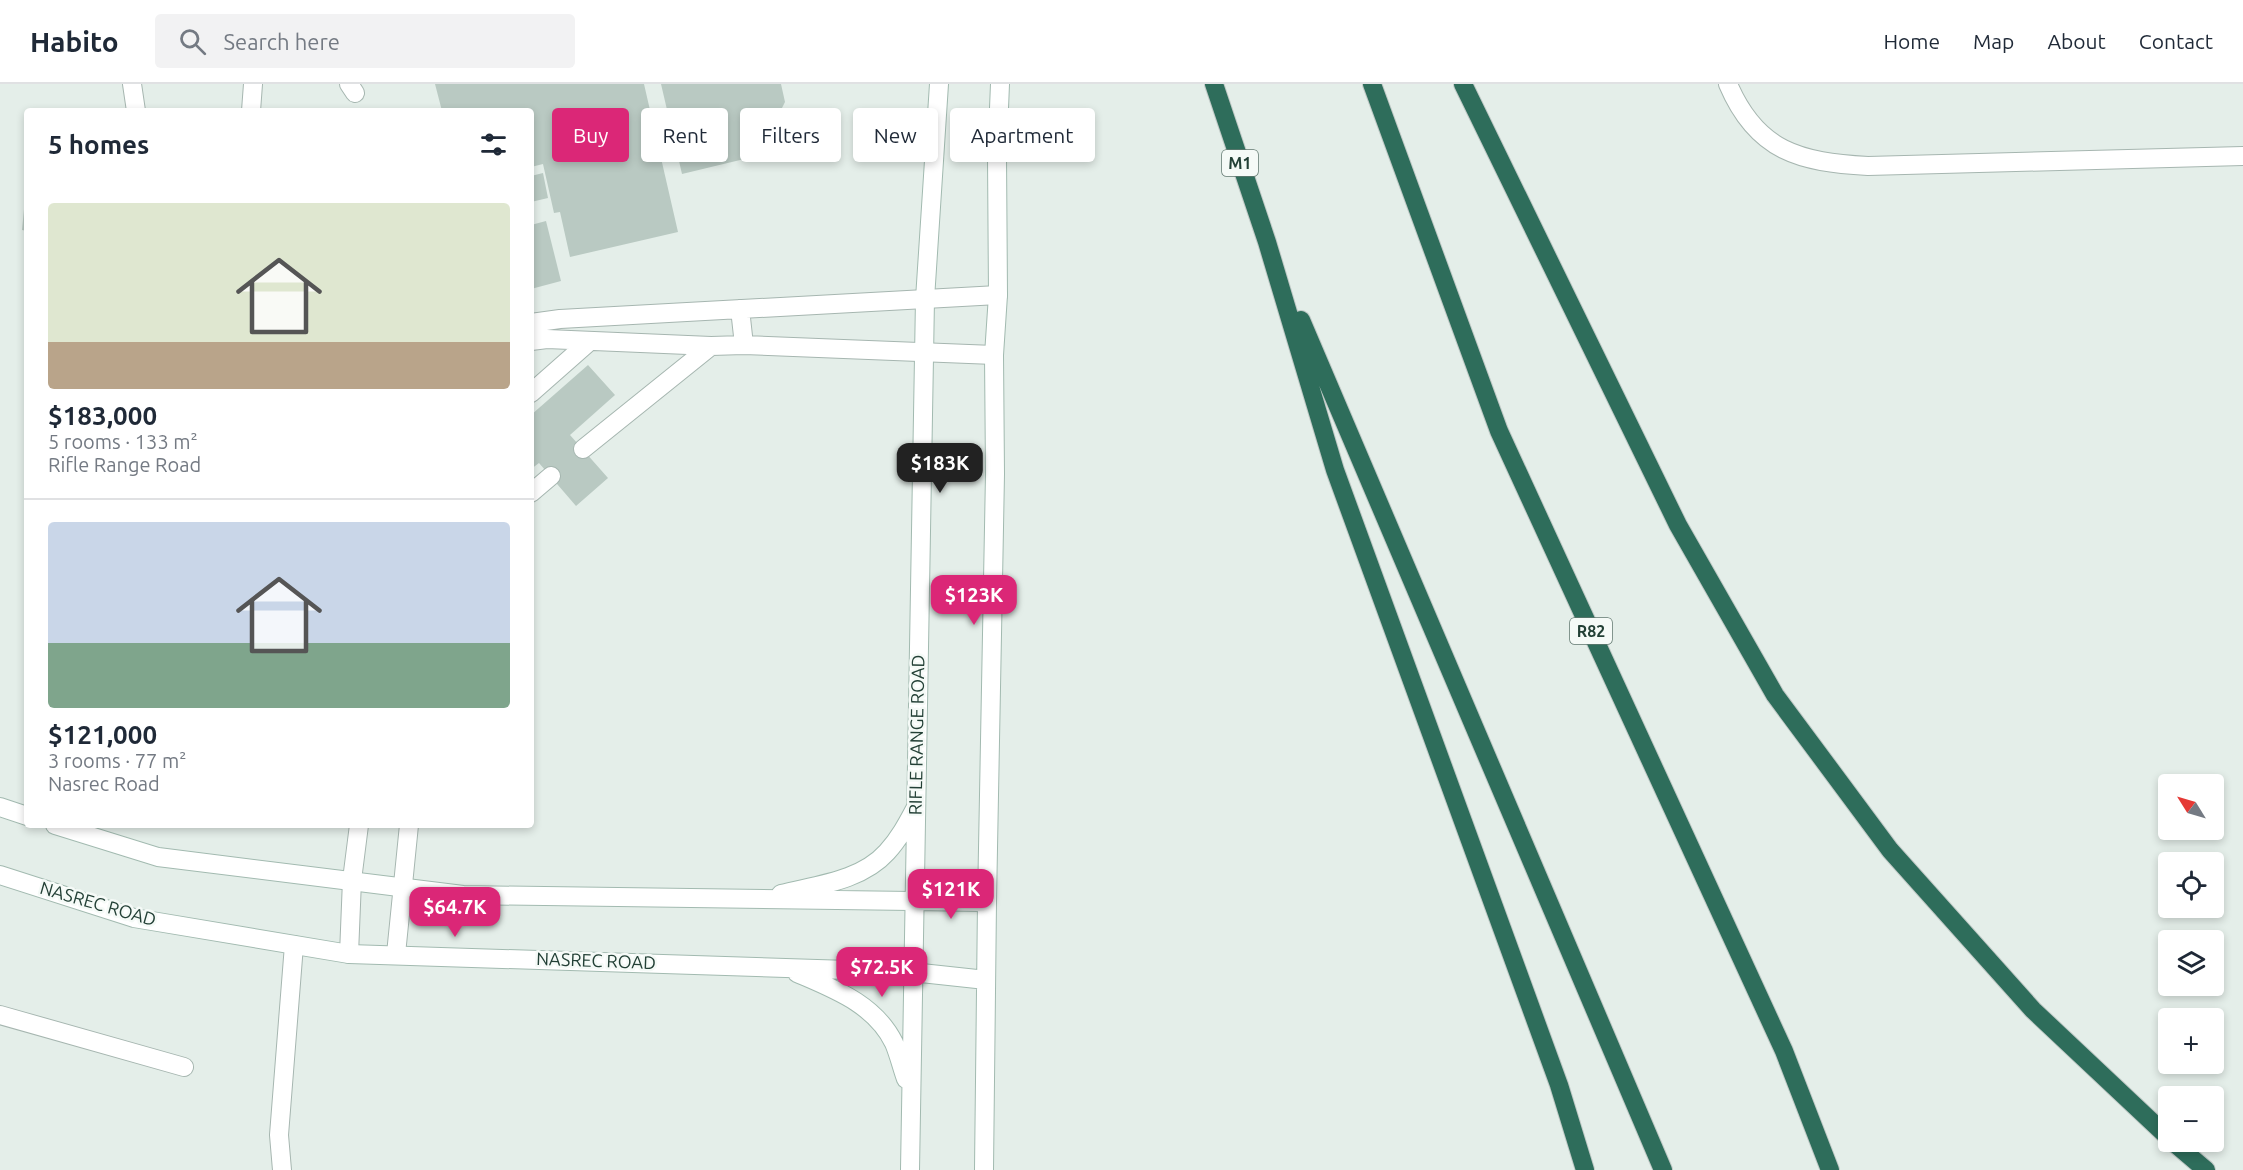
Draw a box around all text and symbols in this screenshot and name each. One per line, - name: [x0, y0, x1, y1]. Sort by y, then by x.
- search box: [155, 14, 575, 68]
- icon: search: [176, 25, 209, 58]
- text: Habito: [30, 26, 119, 57]
- text: Search here: [224, 29, 340, 54]
- text: Home: [1883, 29, 1940, 53]
- text: Map: [1973, 29, 2014, 53]
- text: About: [2047, 29, 2106, 53]
- text: Contact: [2139, 29, 2213, 53]
- chip: Buy: [552, 108, 629, 162]
- chip: Rent: [641, 108, 728, 162]
- chip: Filters: [740, 108, 841, 162]
- chip: New: [853, 108, 938, 162]
- chip: Apartment: [950, 108, 1095, 162]
- icon: filters: [477, 128, 510, 161]
- text: 5 homes: [48, 130, 149, 159]
- road number: M1: [1222, 150, 1258, 176]
- icon: home: [225, 242, 333, 350]
- text: $183,000: [48, 401, 157, 430]
- text: 5 rooms · 133 m²: [48, 430, 198, 453]
- pin: $183K: [898, 443, 982, 494]
- text: $183K: [911, 451, 969, 474]
- text: Rifle Range Road: [48, 453, 201, 476]
- icon: home: [225, 561, 333, 669]
- pin: $123K: [932, 575, 1016, 626]
- text: $123K: [945, 583, 1003, 606]
- road number: R82: [1570, 618, 1612, 644]
- street label: RIFLE RANGE ROAD: [905, 655, 927, 815]
- text: $121,000: [48, 720, 157, 749]
- text: 3 rooms · 77 m²: [48, 749, 186, 772]
- text: Nasrec Road: [48, 772, 160, 795]
- north arrow: [2158, 774, 2224, 840]
- map controls: [2158, 774, 2224, 1152]
- button: locate: [2158, 852, 2224, 918]
- pin: $121K: [909, 869, 993, 920]
- street label: NASREC ROAD: [38, 877, 159, 929]
- text: $121K: [922, 877, 980, 900]
- pin: $64.7K: [406, 887, 504, 938]
- text: $64.7K: [423, 895, 487, 918]
- button: layers: [2158, 930, 2224, 996]
- pin: $72.5K: [833, 947, 931, 998]
- street label: NASREC ROAD: [536, 948, 656, 972]
- text: $72.5K: [850, 955, 914, 978]
- button: +: [2158, 1008, 2224, 1074]
- button: −: [2158, 1086, 2224, 1152]

